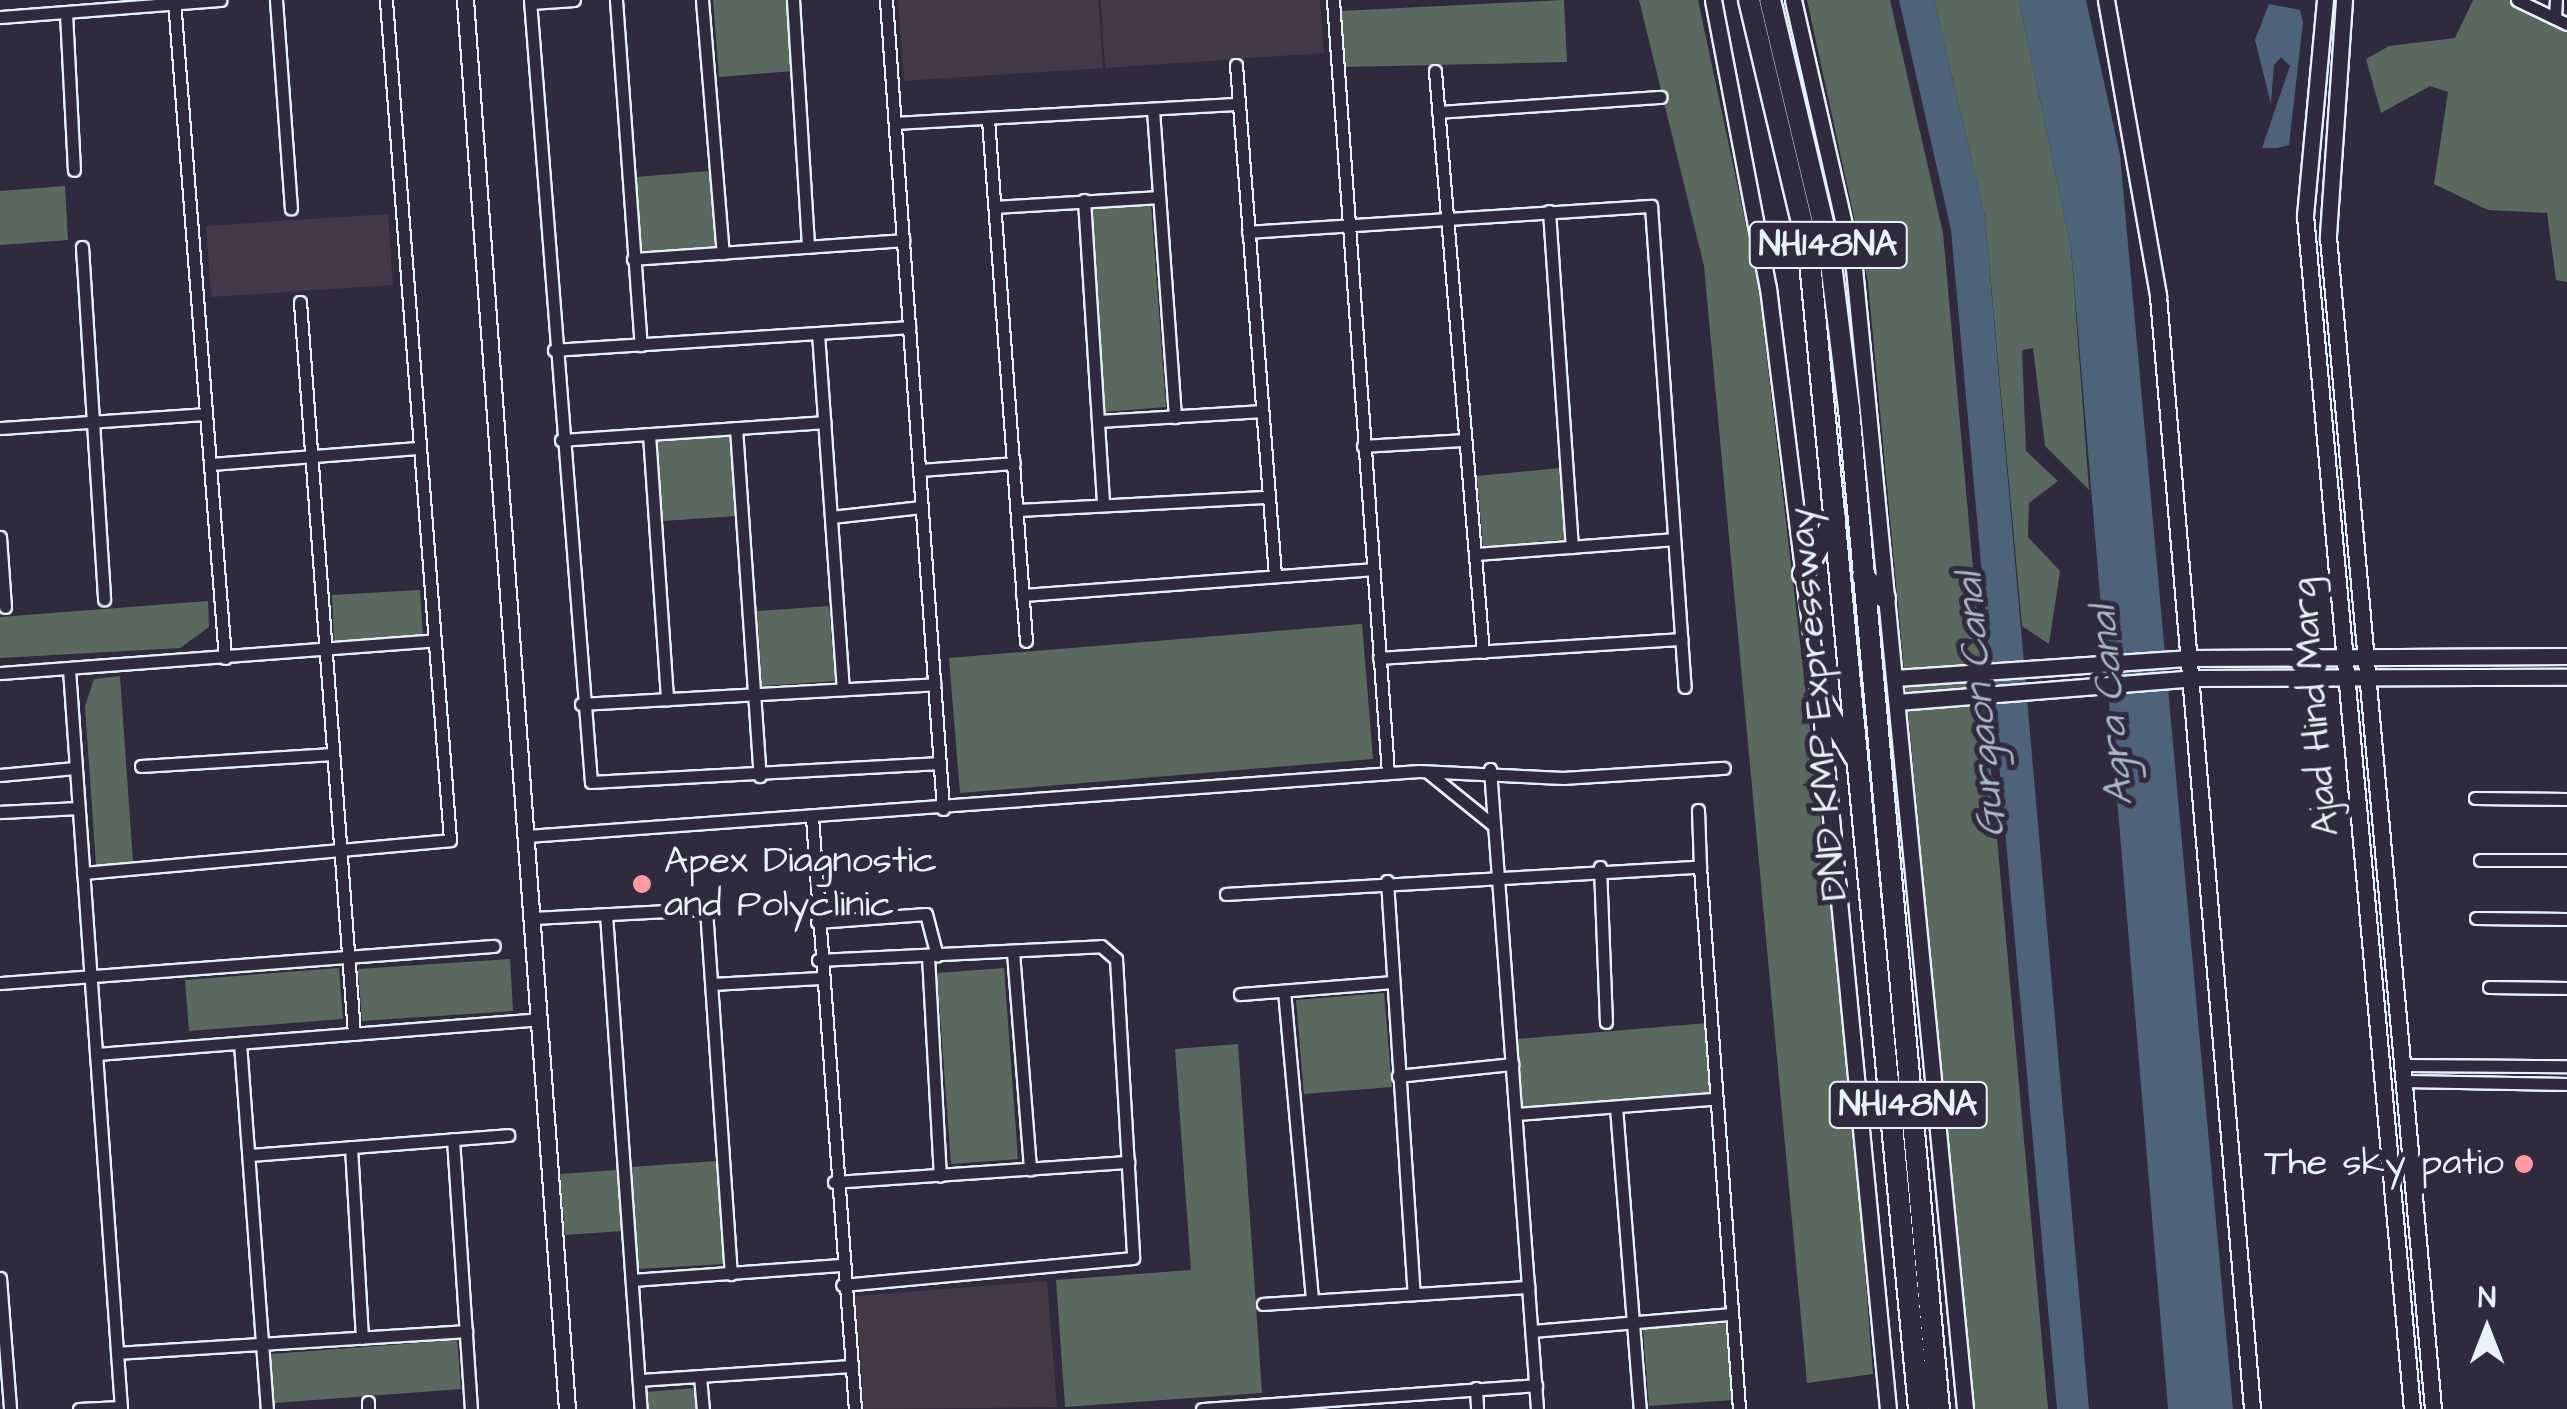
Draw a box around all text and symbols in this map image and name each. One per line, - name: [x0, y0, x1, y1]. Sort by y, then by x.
- road number: NH148NA: [1748, 215, 1908, 275]
- street label: DND KMP Expressway: [1779, 506, 1859, 902]
- water label: Gurgaon Canal: [1946, 571, 2016, 839]
- street label: Ajad Hind Marg: [2282, 576, 2350, 838]
- water label: Agra Canal: [2079, 604, 2145, 808]
- place label: Apex Diagnostic and Polyclinic: [664, 839, 937, 928]
- marker: Apex Diagnostic and Polyclinic: [629, 871, 655, 897]
- road number: NH148NA: [1828, 1075, 1988, 1135]
- place label: The sky patio: [2264, 1141, 2504, 1187]
- marker: The sky patio: [2513, 1153, 2535, 1175]
- north arrow: [2437, 1279, 2537, 1379]
- text: N: [2478, 1279, 2496, 1318]

